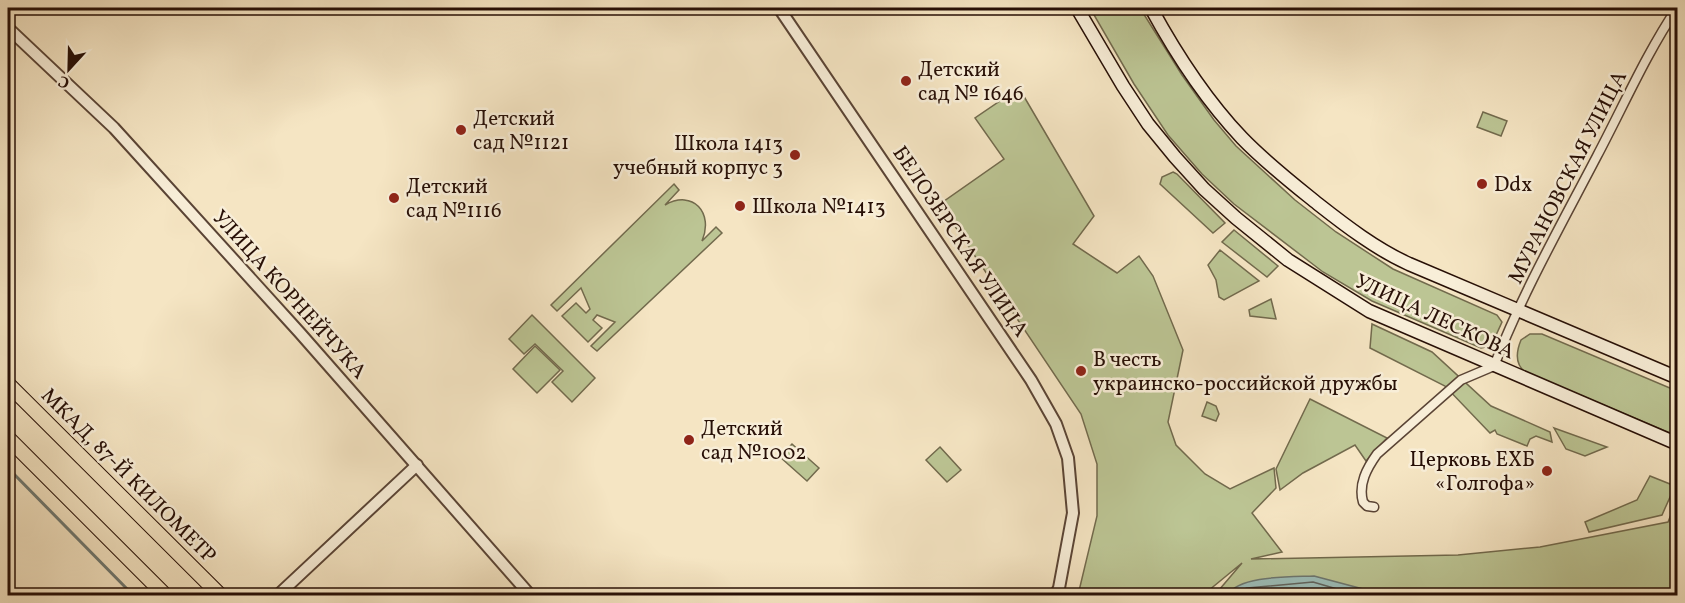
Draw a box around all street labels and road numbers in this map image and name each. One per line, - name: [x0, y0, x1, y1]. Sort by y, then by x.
- street label: МУРАНОВСКАЯ УЛИЦА: [1502, 66, 1635, 289]
- street label: БЕЛОЗЕРСКАЯ УЛИЦА: [885, 140, 1035, 343]
- street label: УЛИЦА КОРНЕЙЧУКА: [205, 204, 373, 386]
- street label: УЛИЦА ЛЕСКОВА: [1350, 268, 1519, 367]
- street label: МКАД, 87-Й КИЛОМЕТР: [34, 382, 222, 570]

